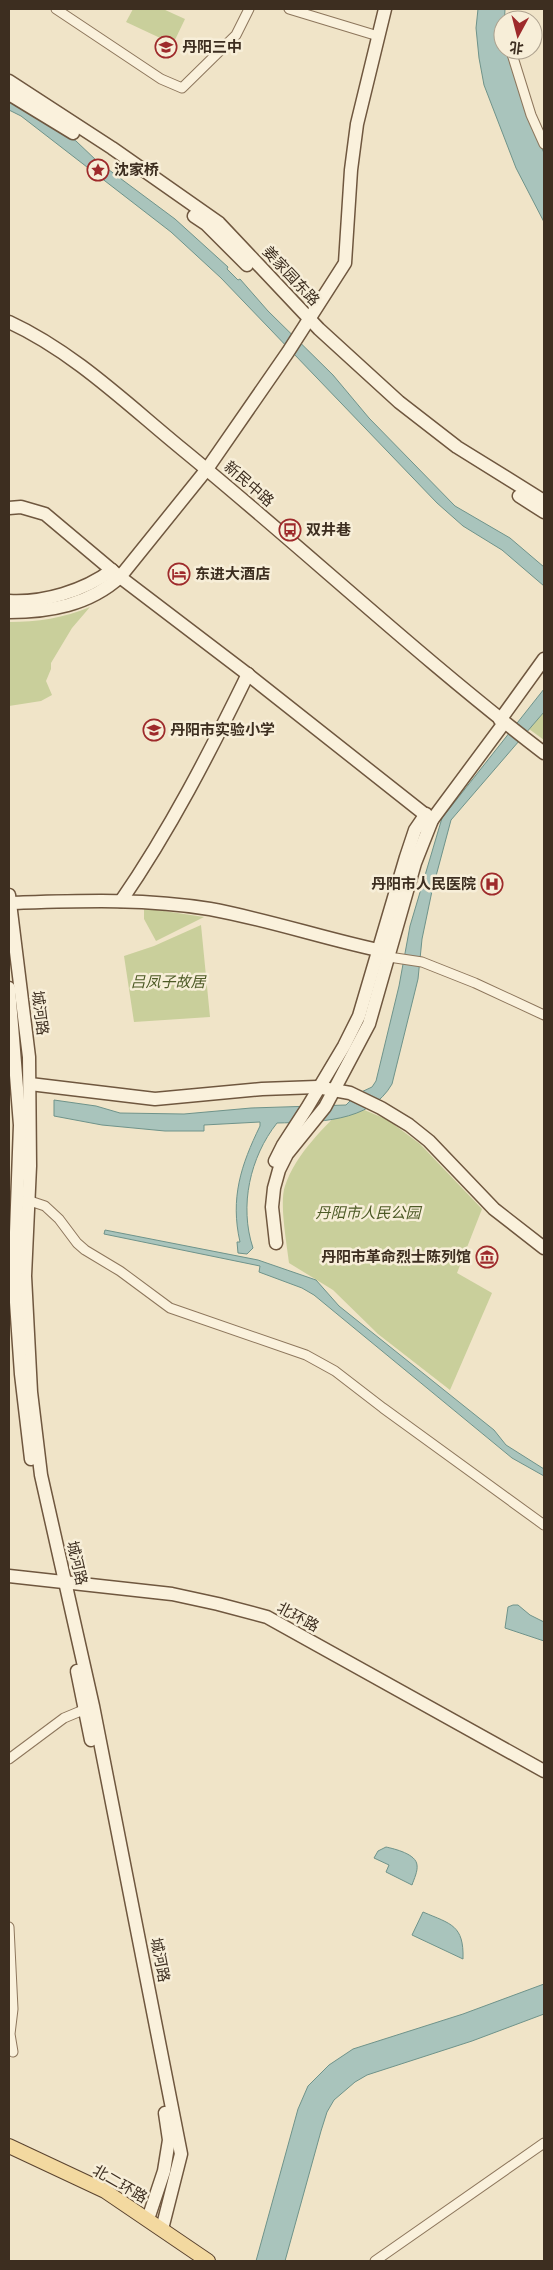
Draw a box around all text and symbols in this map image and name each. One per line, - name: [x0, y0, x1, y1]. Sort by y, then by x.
- north arrow: [493, 10, 543, 60]
- school or university icon: 丹阳三中: [154, 35, 178, 59]
- place label: 丹阳三中: [182, 37, 242, 56]
- text: 北: [508, 38, 524, 58]
- place icon: 沈家桥: [86, 158, 110, 182]
- place label: 沈家桥: [114, 160, 159, 179]
- street label: 姜家园东路: [259, 242, 324, 310]
- street label: 新民中路: [220, 457, 278, 510]
- bus stop icon: 双井巷: [278, 518, 302, 542]
- place label: 双井巷: [306, 520, 351, 539]
- hotel icon: 东进大酒店: [167, 562, 191, 586]
- place label: 东进大酒店: [195, 564, 270, 583]
- school or university icon: 丹阳市实验小学: [142, 718, 166, 742]
- place label: 丹阳市实验小学: [170, 720, 275, 739]
- hospital icon: 丹阳市人民医院: [480, 872, 504, 896]
- place label: 丹阳市人民医院: [371, 874, 476, 893]
- park label: 吕凤子故居: [130, 972, 207, 991]
- street label: 城河路: [28, 989, 53, 1036]
- park label: 丹阳市人民公园: [315, 1203, 422, 1222]
- museum icon: 丹阳市革命烈士陈列馆: [475, 1245, 499, 1269]
- place label: 丹阳市革命烈士陈列馆: [321, 1247, 471, 1266]
- street label: 城河路: [63, 1539, 92, 1587]
- street label: 北环路: [274, 1598, 323, 1636]
- street label: 城河路: [147, 1936, 174, 1984]
- street label: 北二环路: [90, 2160, 151, 2207]

